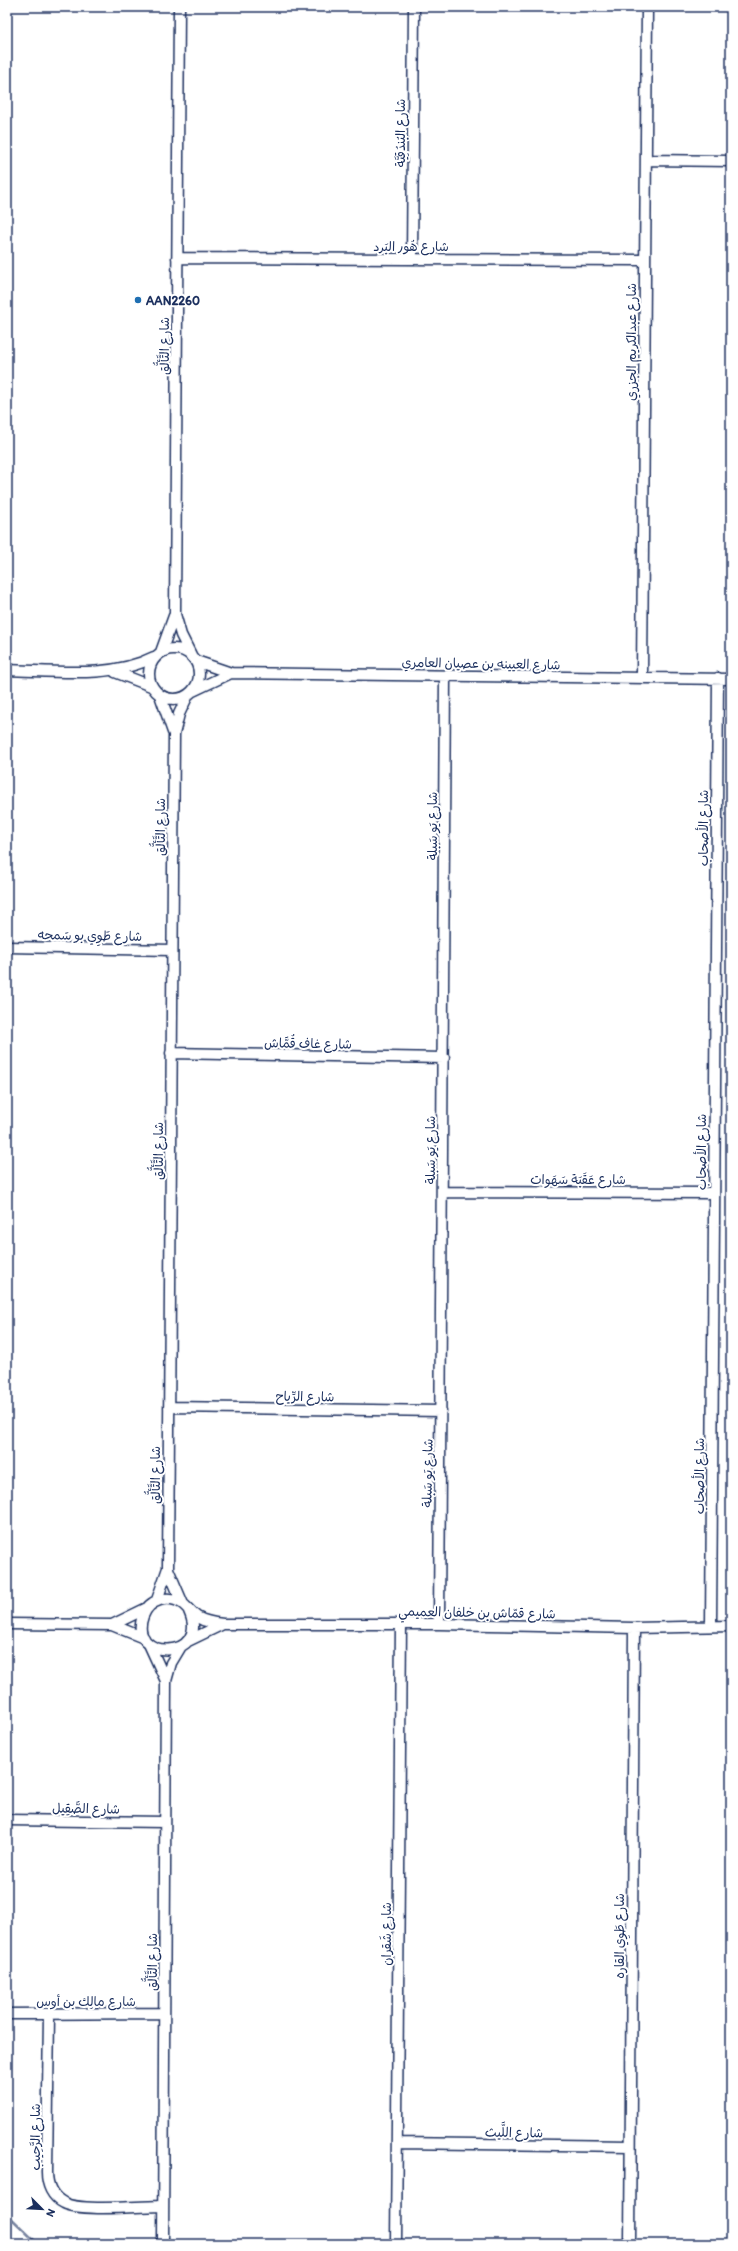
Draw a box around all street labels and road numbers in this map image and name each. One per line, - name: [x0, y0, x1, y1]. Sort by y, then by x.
- street label: شارع البُندُقِيَّة: [393, 99, 410, 167]
- street label: شارع هُور البَرد: [373, 239, 449, 256]
- street label: شارع عبدالكريم الجزري: [624, 283, 642, 401]
- street label: شارع التَّألُّق: [152, 317, 174, 375]
- street label: شارع العيينه بن عصيان العامري: [401, 655, 561, 674]
- street label: شارع الأصحاب: [695, 790, 713, 866]
- street label: شارع يَو سَبلة: [425, 792, 442, 860]
- street label: شارع التَّألُّق: [148, 798, 170, 856]
- street label: شارع طَوِي بو سَمحه: [38, 927, 142, 947]
- street label: شارع غاف قُمَّاش: [264, 1033, 352, 1054]
- street label: شارع الأصحاب: [693, 1114, 711, 1190]
- street label: شارع يَو سَبلة: [423, 1116, 440, 1184]
- street label: شارع التَّألُّق: [146, 1122, 168, 1180]
- street label: شارع عَقَبَة سَهَوات: [530, 1172, 626, 1189]
- street label: شارع الرِّياح: [275, 1388, 334, 1407]
- street label: شارع الأصحاب: [691, 1438, 709, 1514]
- street label: شارع يَو سَبلة: [419, 1439, 438, 1508]
- street label: شارع التَّألُّق: [143, 1446, 165, 1504]
- street label: شارع قمّاش بن خلفان العميمي: [398, 1604, 556, 1625]
- street label: شارع الصَّقِيل: [52, 1800, 120, 1819]
- street label: شارع طَوِي القاره: [612, 1893, 630, 1979]
- street label: شارع شَقران: [379, 1902, 396, 1966]
- street label: شارع التَّألُّق: [140, 1933, 162, 1991]
- street label: شارع مالِك بن أوس: [36, 1994, 136, 2011]
- street label: شارع الرَّحِيب: [28, 2104, 45, 2170]
- street label: شارع اللَّيث: [485, 2121, 543, 2143]

